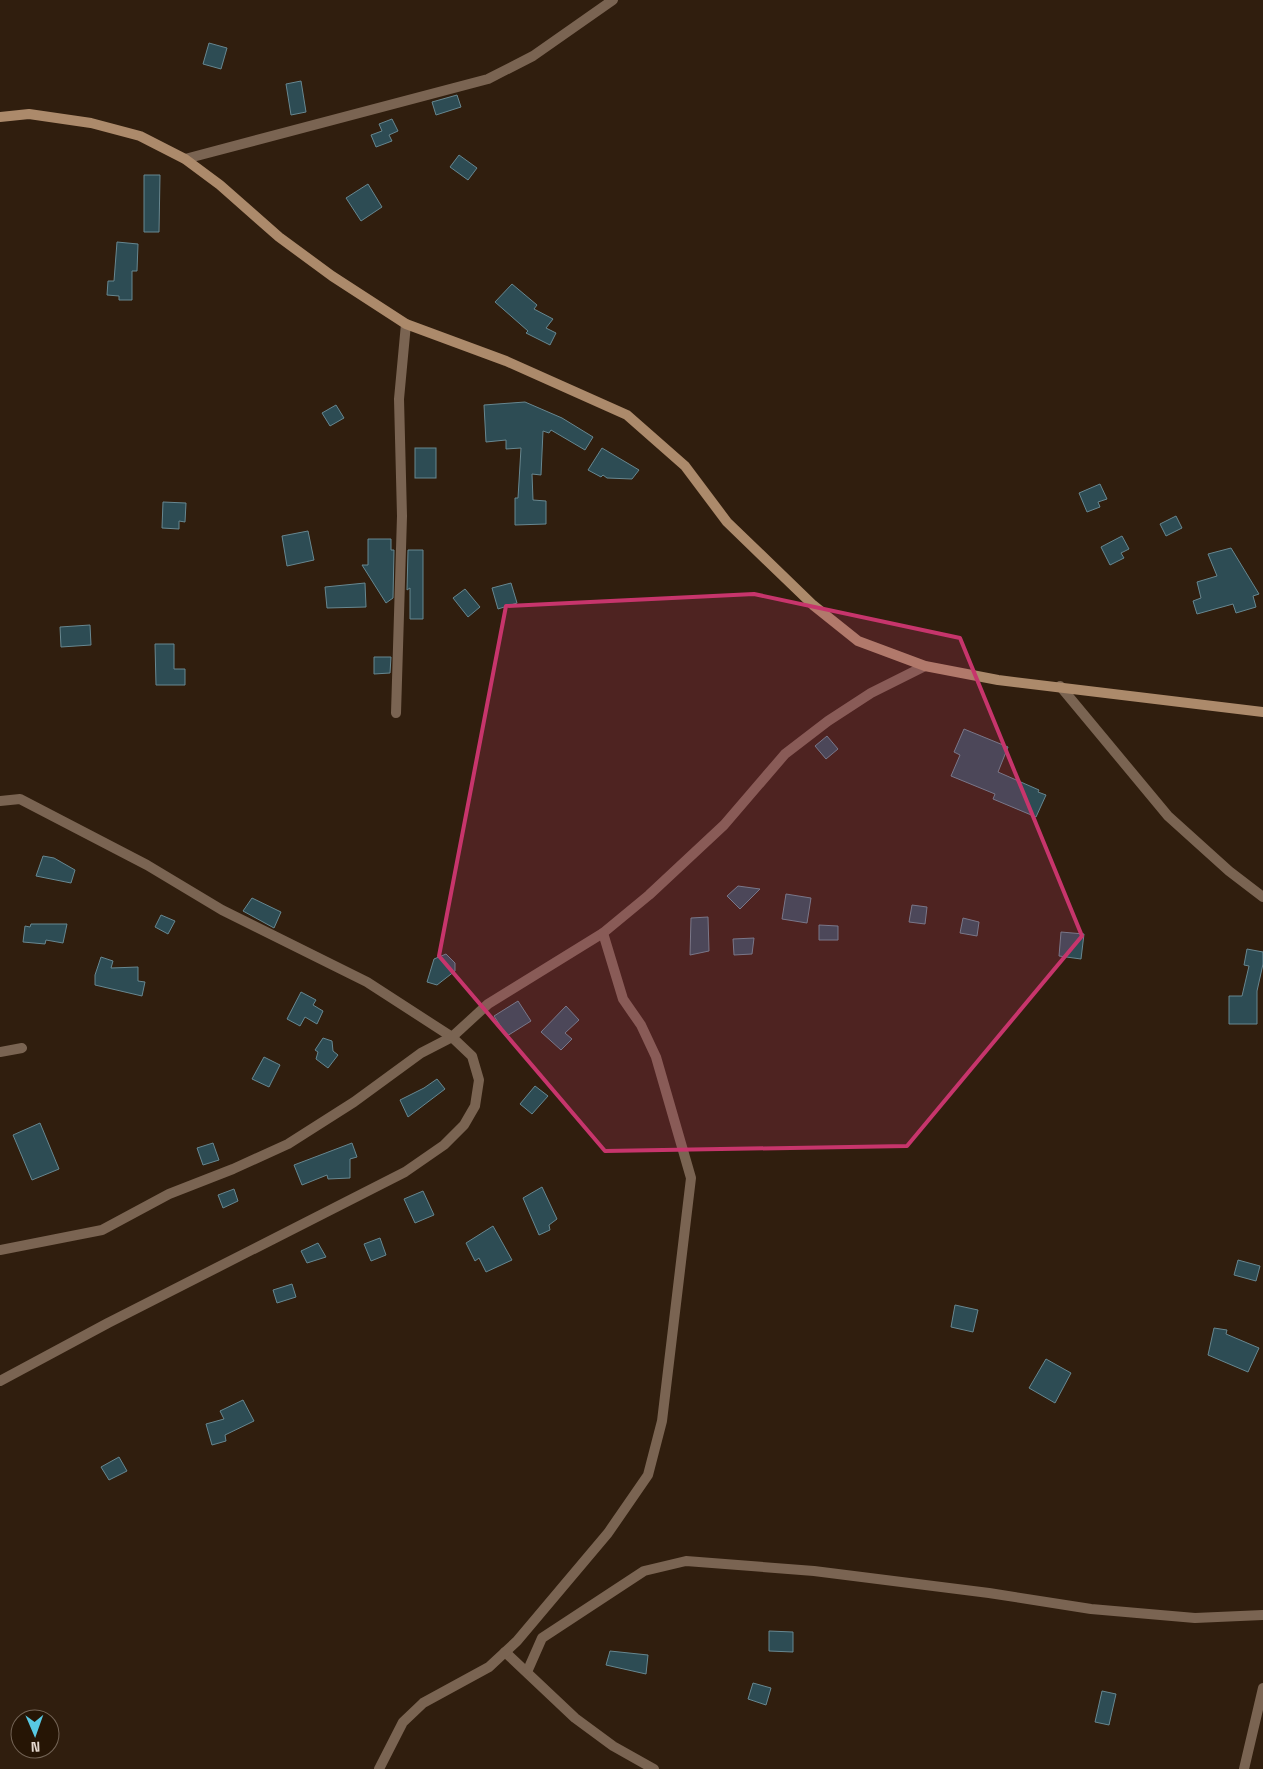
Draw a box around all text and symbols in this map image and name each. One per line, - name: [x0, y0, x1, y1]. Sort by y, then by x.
- north arrow: [10, 1709, 60, 1759]
- text: N: [30, 1738, 40, 1756]

